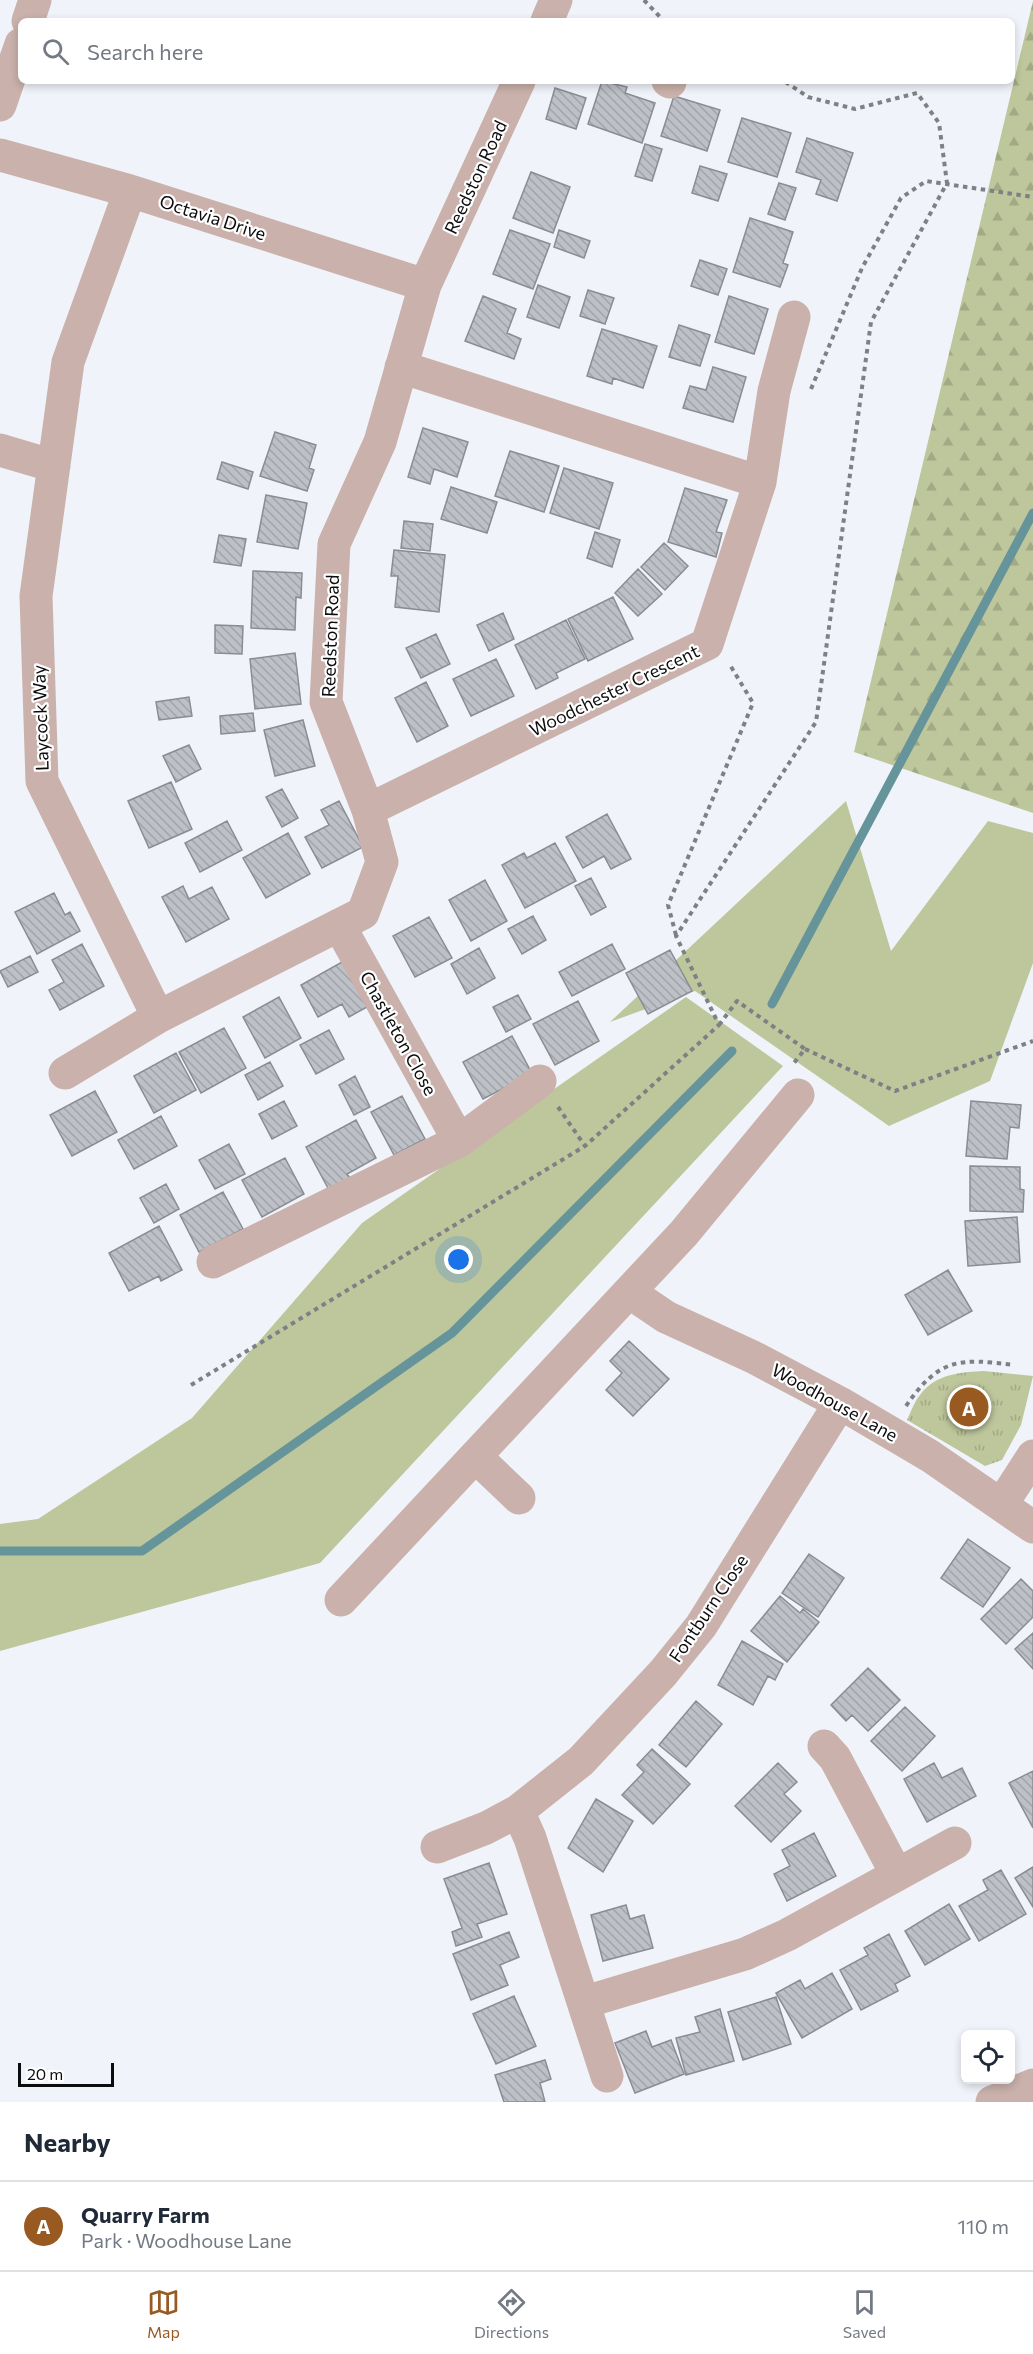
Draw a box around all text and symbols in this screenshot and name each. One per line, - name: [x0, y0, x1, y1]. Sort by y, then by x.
- search box: [18, 18, 1015, 84]
- icon: search: [39, 35, 72, 68]
- text: Search here: [87, 38, 203, 65]
- street label: Reedston Road: [439, 117, 511, 237]
- street label: Octavia Drive: [157, 189, 269, 245]
- street label: Reedston Road: [317, 574, 343, 698]
- street label: Woodchester Crescent: [525, 639, 703, 741]
- street label: Laycock Way: [27, 665, 53, 771]
- street label: Chastleton Close: [356, 967, 442, 1099]
- your location: [444, 1245, 473, 1274]
- street label: Woodhouse Lane: [768, 1358, 902, 1446]
- pin: A: [950, 1384, 988, 1430]
- street label: Fontburn Close: [664, 1550, 752, 1666]
- map controls: [961, 2030, 1015, 2084]
- button: locate: [961, 2030, 1015, 2084]
- scale bar: [18, 2060, 114, 2088]
- text: 20 m: [27, 2064, 63, 2083]
- text: Nearby: [24, 2126, 111, 2157]
- text: Quarry Farm: [81, 2201, 210, 2228]
- text: A: [36, 2214, 51, 2238]
- text: 110 m: [958, 2214, 1009, 2238]
- text: Park · Woodhouse Lane: [81, 2228, 292, 2252]
- tab: Map: [147, 2286, 180, 2341]
- tab: Directions: [474, 2286, 549, 2341]
- tab: Saved: [843, 2286, 886, 2341]

